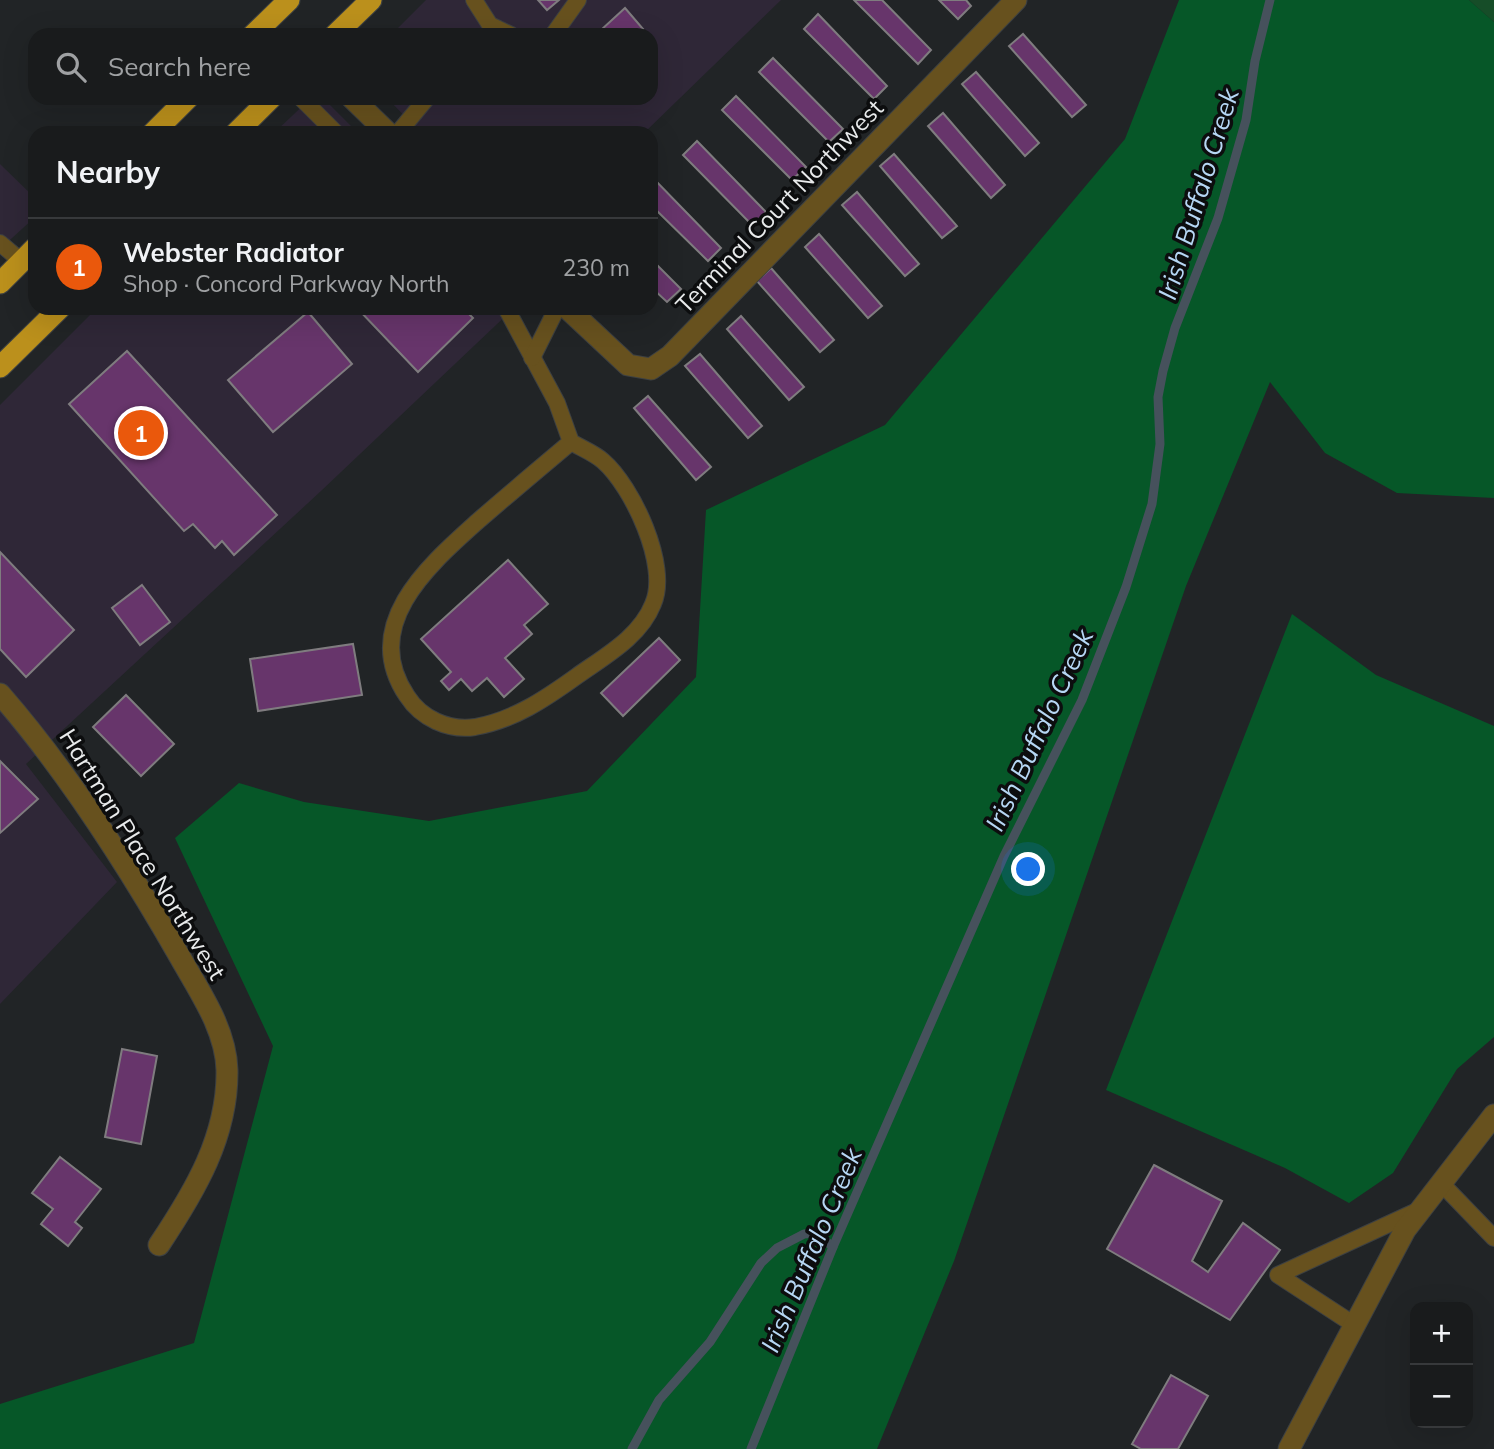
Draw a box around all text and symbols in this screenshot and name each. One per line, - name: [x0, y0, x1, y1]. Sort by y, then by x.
- search box: [28, 28, 658, 105]
- icon: search: [52, 48, 90, 86]
- text: Search here: [108, 50, 251, 83]
- water label: Irish Buffalo Creek: [1150, 84, 1246, 304]
- street label: Terminal Court Northwest: [669, 93, 889, 319]
- text: Nearby: [56, 153, 160, 191]
- text: Webster Radiator: [123, 236, 344, 269]
- text: 1: [72, 253, 86, 282]
- text: 230 m: [562, 253, 630, 282]
- text: Shop · Concord Parkway North: [123, 269, 449, 298]
- pin: 1: [118, 407, 164, 459]
- water label: Irish Buffalo Creek: [978, 623, 1101, 836]
- street label: Hartman Place Northwest: [53, 723, 233, 985]
- your location: [1011, 852, 1045, 886]
- water label: Irish Buffalo Creek: [753, 1142, 869, 1357]
- map controls: [1410, 1302, 1473, 1428]
- button: +: [1410, 1302, 1473, 1365]
- button: −: [1410, 1365, 1473, 1428]

